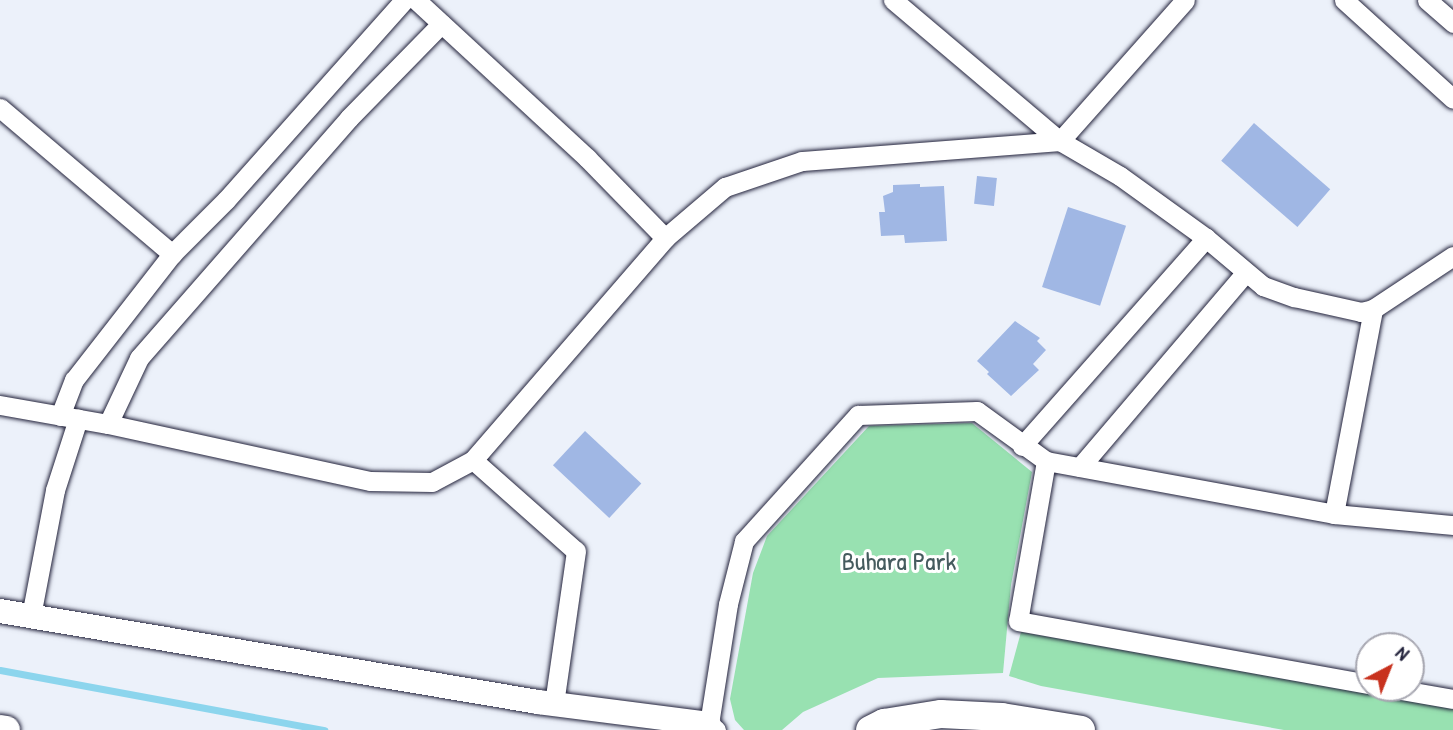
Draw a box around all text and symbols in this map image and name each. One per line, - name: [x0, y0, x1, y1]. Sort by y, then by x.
- park label: Buhara Park: [842, 545, 956, 577]
- north arrow: [1355, 632, 1425, 702]
- text: N: [1390, 640, 1415, 666]

